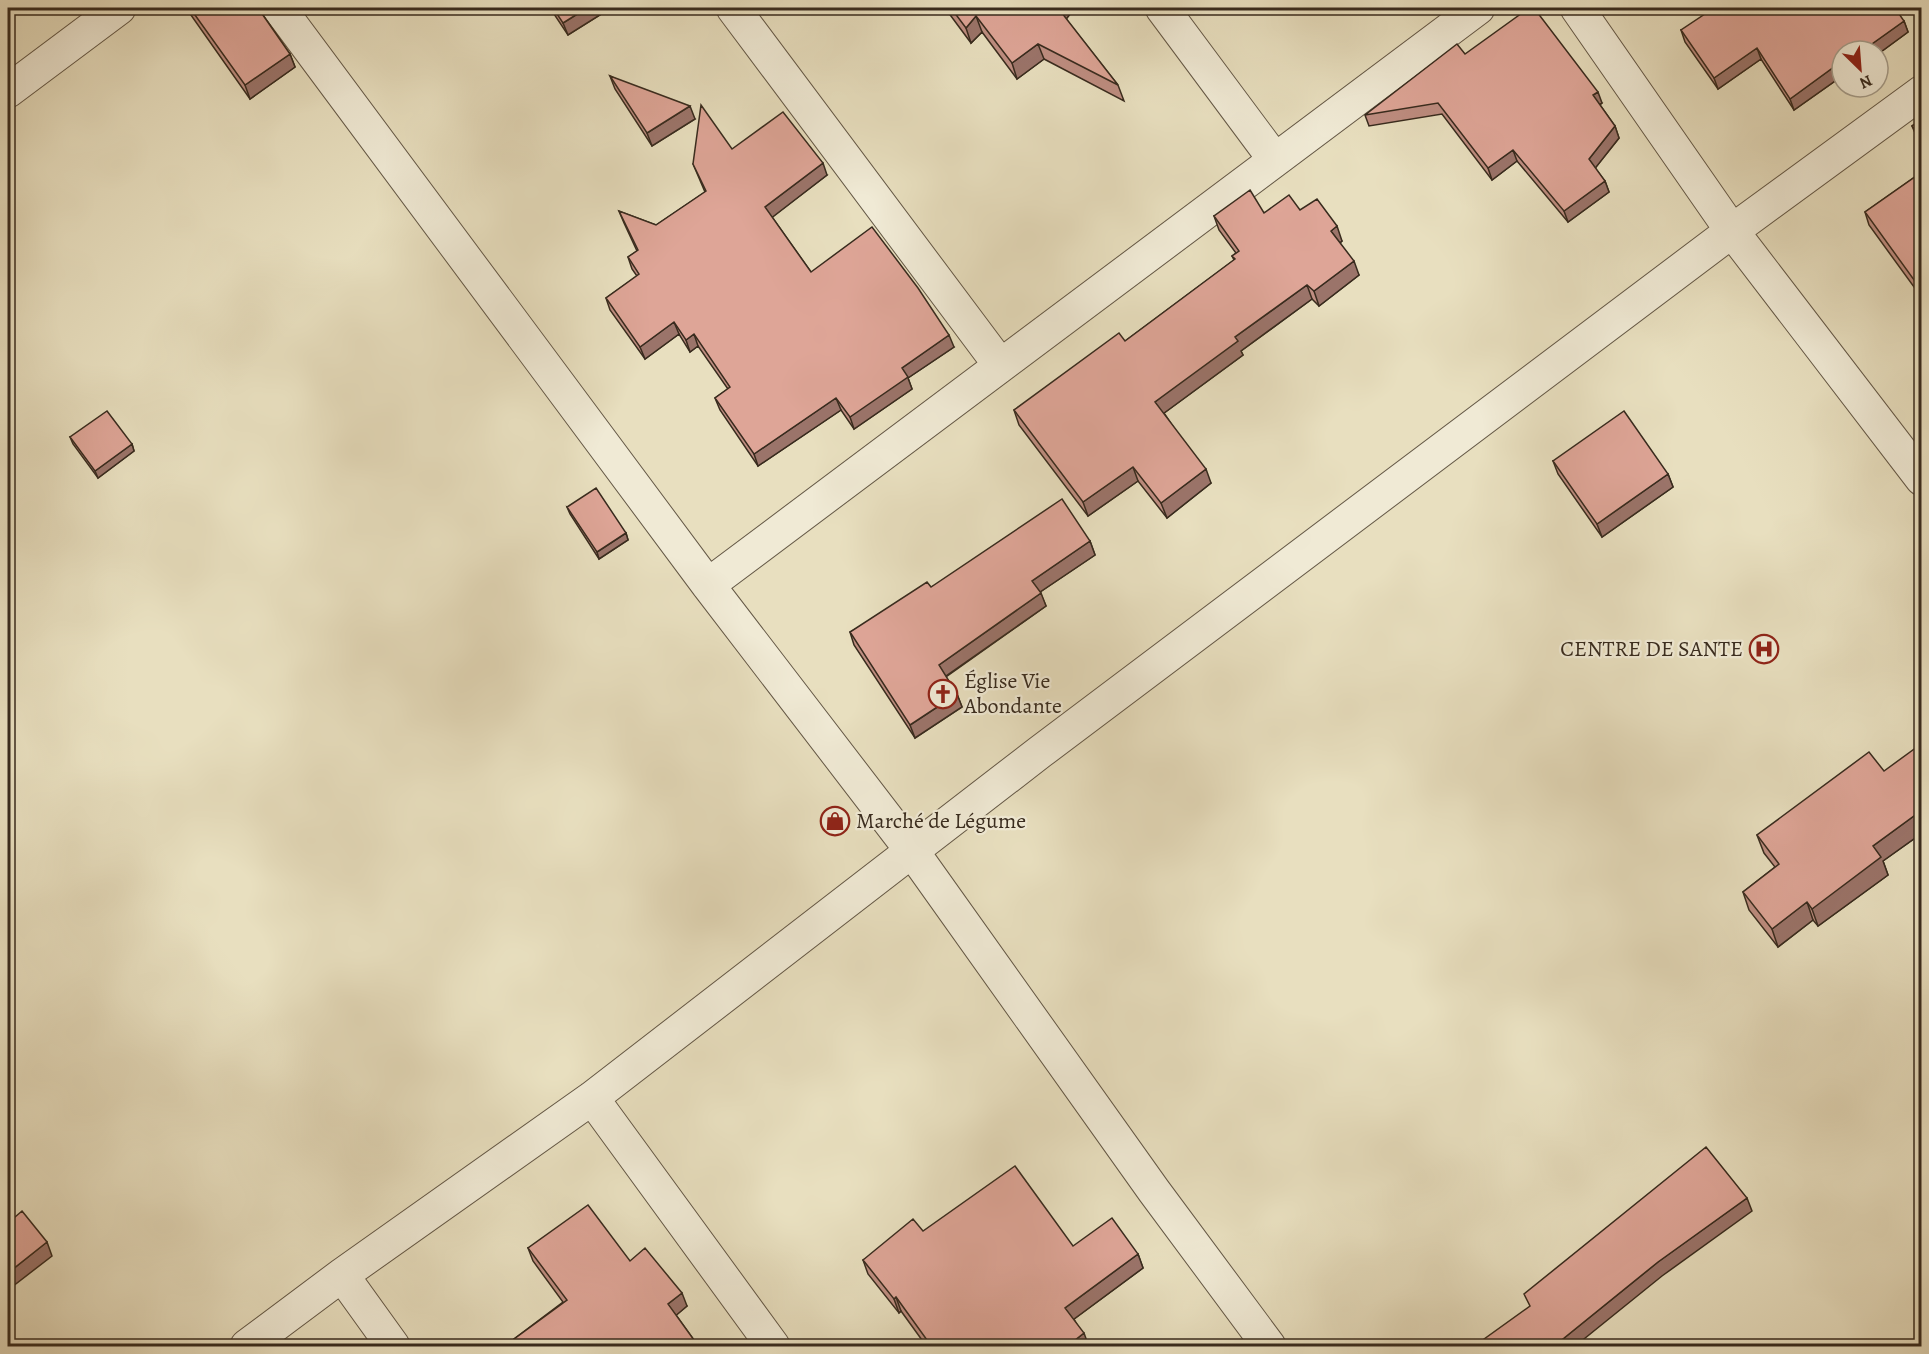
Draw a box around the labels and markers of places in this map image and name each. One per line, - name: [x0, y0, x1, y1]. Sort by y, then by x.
- hospital icon: CENTRE DE SANTE: [1748, 633, 1780, 665]
- place label: CENTRE DE SANTE: [1560, 634, 1743, 664]
- place label: Église Vie Abondante: [963, 666, 1062, 721]
- church icon: Église Vie Abondante: [927, 678, 959, 710]
- shop icon: Marché de Légume: [819, 805, 851, 837]
- place label: Marché de Légume: [856, 806, 1026, 836]

